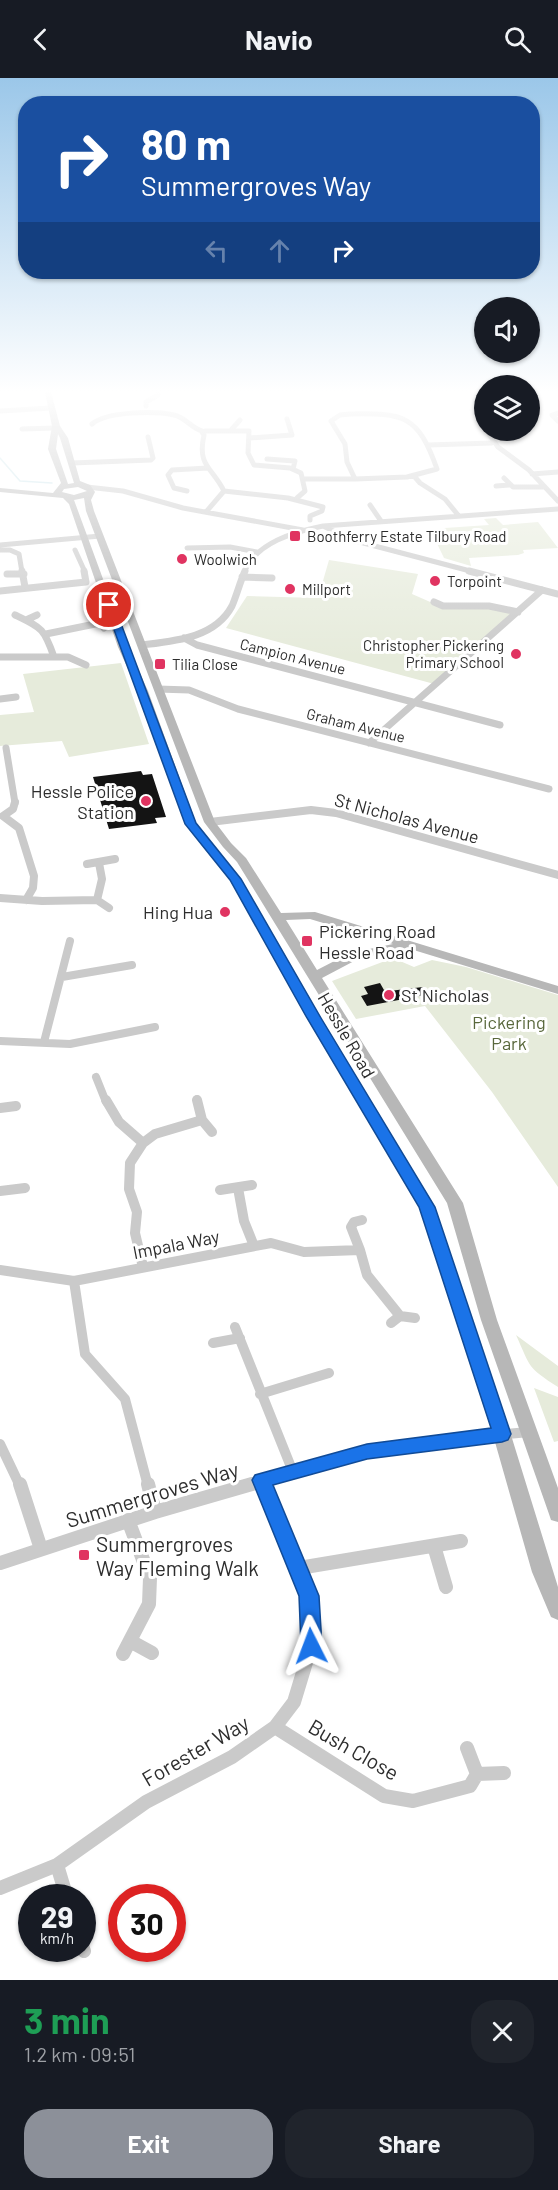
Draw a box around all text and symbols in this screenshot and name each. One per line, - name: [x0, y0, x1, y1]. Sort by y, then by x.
- icon: back: [24, 23, 57, 56]
- text: Navio: [245, 23, 313, 55]
- icon: search: [501, 23, 534, 56]
- text: 80 m: [141, 118, 231, 168]
- icon: right: [42, 120, 120, 198]
- text: Summergroves Way: [141, 169, 371, 201]
- icon: left: [200, 234, 233, 267]
- icon: ahead: [263, 234, 296, 267]
- icon: right: [326, 234, 359, 267]
- map controls: [474, 297, 540, 441]
- button: sound: [474, 297, 540, 363]
- button: layers: [474, 375, 540, 441]
- place label: Boothferry Estate Tilbury Road: [307, 527, 506, 545]
- marker: Boothferry Estate Tilbury Road: [288, 529, 302, 543]
- place label: Woolwich: [194, 550, 257, 568]
- marker: Woolwich: [175, 552, 189, 566]
- place label: Torpoint: [447, 572, 502, 590]
- marker: Torpoint: [428, 574, 442, 588]
- pin: [83, 579, 134, 630]
- place label: Millport: [302, 580, 351, 598]
- marker: Millport: [283, 582, 297, 596]
- icon: arrive: [92, 588, 125, 621]
- street label: Campion Avenue: [238, 634, 348, 678]
- place label: Christopher Pickering Primary School: [363, 636, 504, 671]
- marker: Christopher Pickering Primary School: [509, 647, 523, 661]
- place label: Tilia Close: [172, 655, 238, 673]
- marker: Tilia Close: [153, 657, 167, 671]
- street label: Graham Avenue: [305, 704, 407, 746]
- place label: Hessle Police Station: [31, 780, 134, 823]
- street label: St Nicholas Avenue: [332, 788, 482, 848]
- marker: Hessle Police Station: [139, 794, 153, 808]
- place label: Hing Hua: [143, 901, 213, 923]
- marker: Hing Hua: [218, 905, 232, 919]
- place label: Pickering Road Hessle Road: [319, 920, 436, 963]
- marker: Pickering Road Hessle Road: [300, 934, 314, 948]
- place label: St Nicholas: [401, 984, 489, 1006]
- street label: Hessle Road: [314, 988, 380, 1082]
- marker: St Nicholas: [382, 988, 396, 1002]
- park label: Pickering Park: [472, 1011, 546, 1054]
- street label: Impala Way: [131, 1225, 221, 1263]
- street label: Summergroves Way: [63, 1456, 242, 1532]
- place label: Summergroves Way Fleming Walk: [96, 1531, 259, 1580]
- marker: Summergroves Way Fleming Walk: [77, 1548, 91, 1562]
- position arrow: [279, 1614, 343, 1678]
- street label: Forester Way: [137, 1709, 253, 1791]
- street label: Bush Close: [304, 1713, 404, 1785]
- speed limit sign: 30: [108, 1884, 186, 1962]
- text: 29: [41, 1898, 73, 1934]
- text: km/h: [40, 1929, 74, 1947]
- text: 3 min: [24, 1998, 110, 2041]
- button: close: [471, 2000, 534, 2063]
- text: 1.2 km · 09:51: [24, 2042, 135, 2066]
- button: Exit: [24, 2109, 273, 2178]
- button: Share: [285, 2109, 534, 2178]

